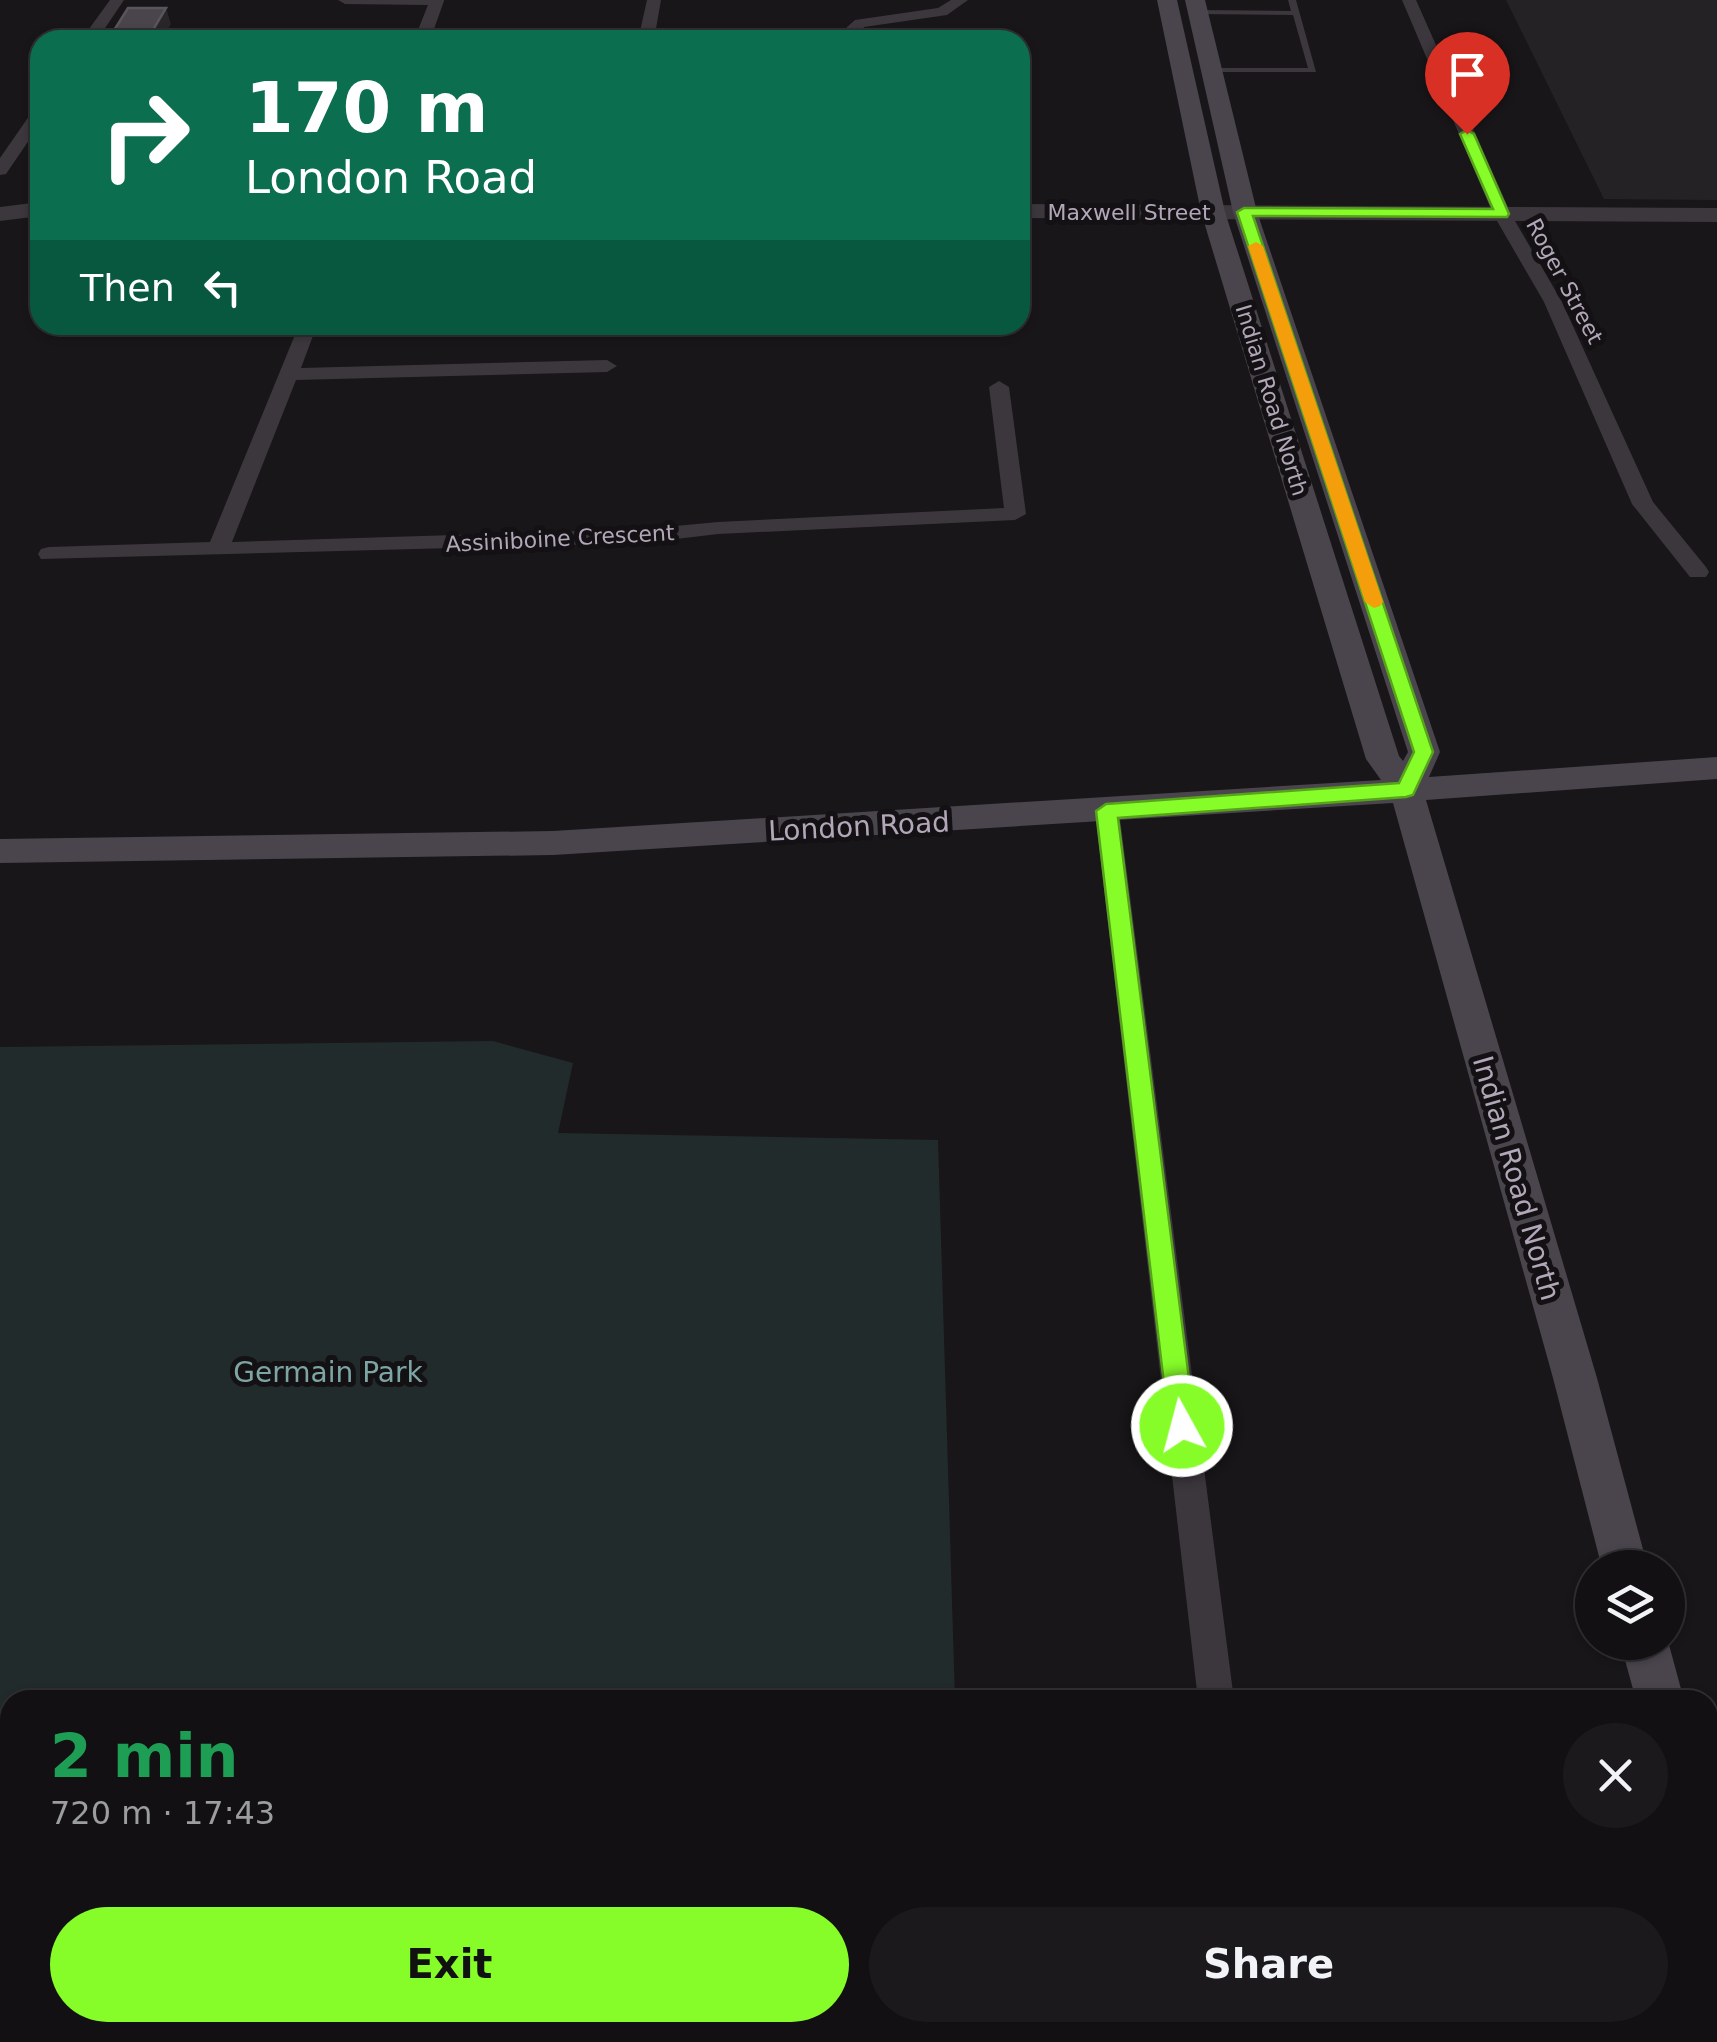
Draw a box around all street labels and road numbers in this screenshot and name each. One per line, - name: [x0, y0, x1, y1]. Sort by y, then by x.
- street label: Maxwell Street: [1047, 200, 1211, 225]
- street label: Roger Street: [1521, 214, 1608, 348]
- street label: Indian Road North: [1231, 302, 1313, 499]
- street label: Assiniboine Crescent: [445, 520, 676, 557]
- street label: London Road: [767, 805, 951, 848]
- street label: Indian Road North: [1466, 1052, 1567, 1304]

